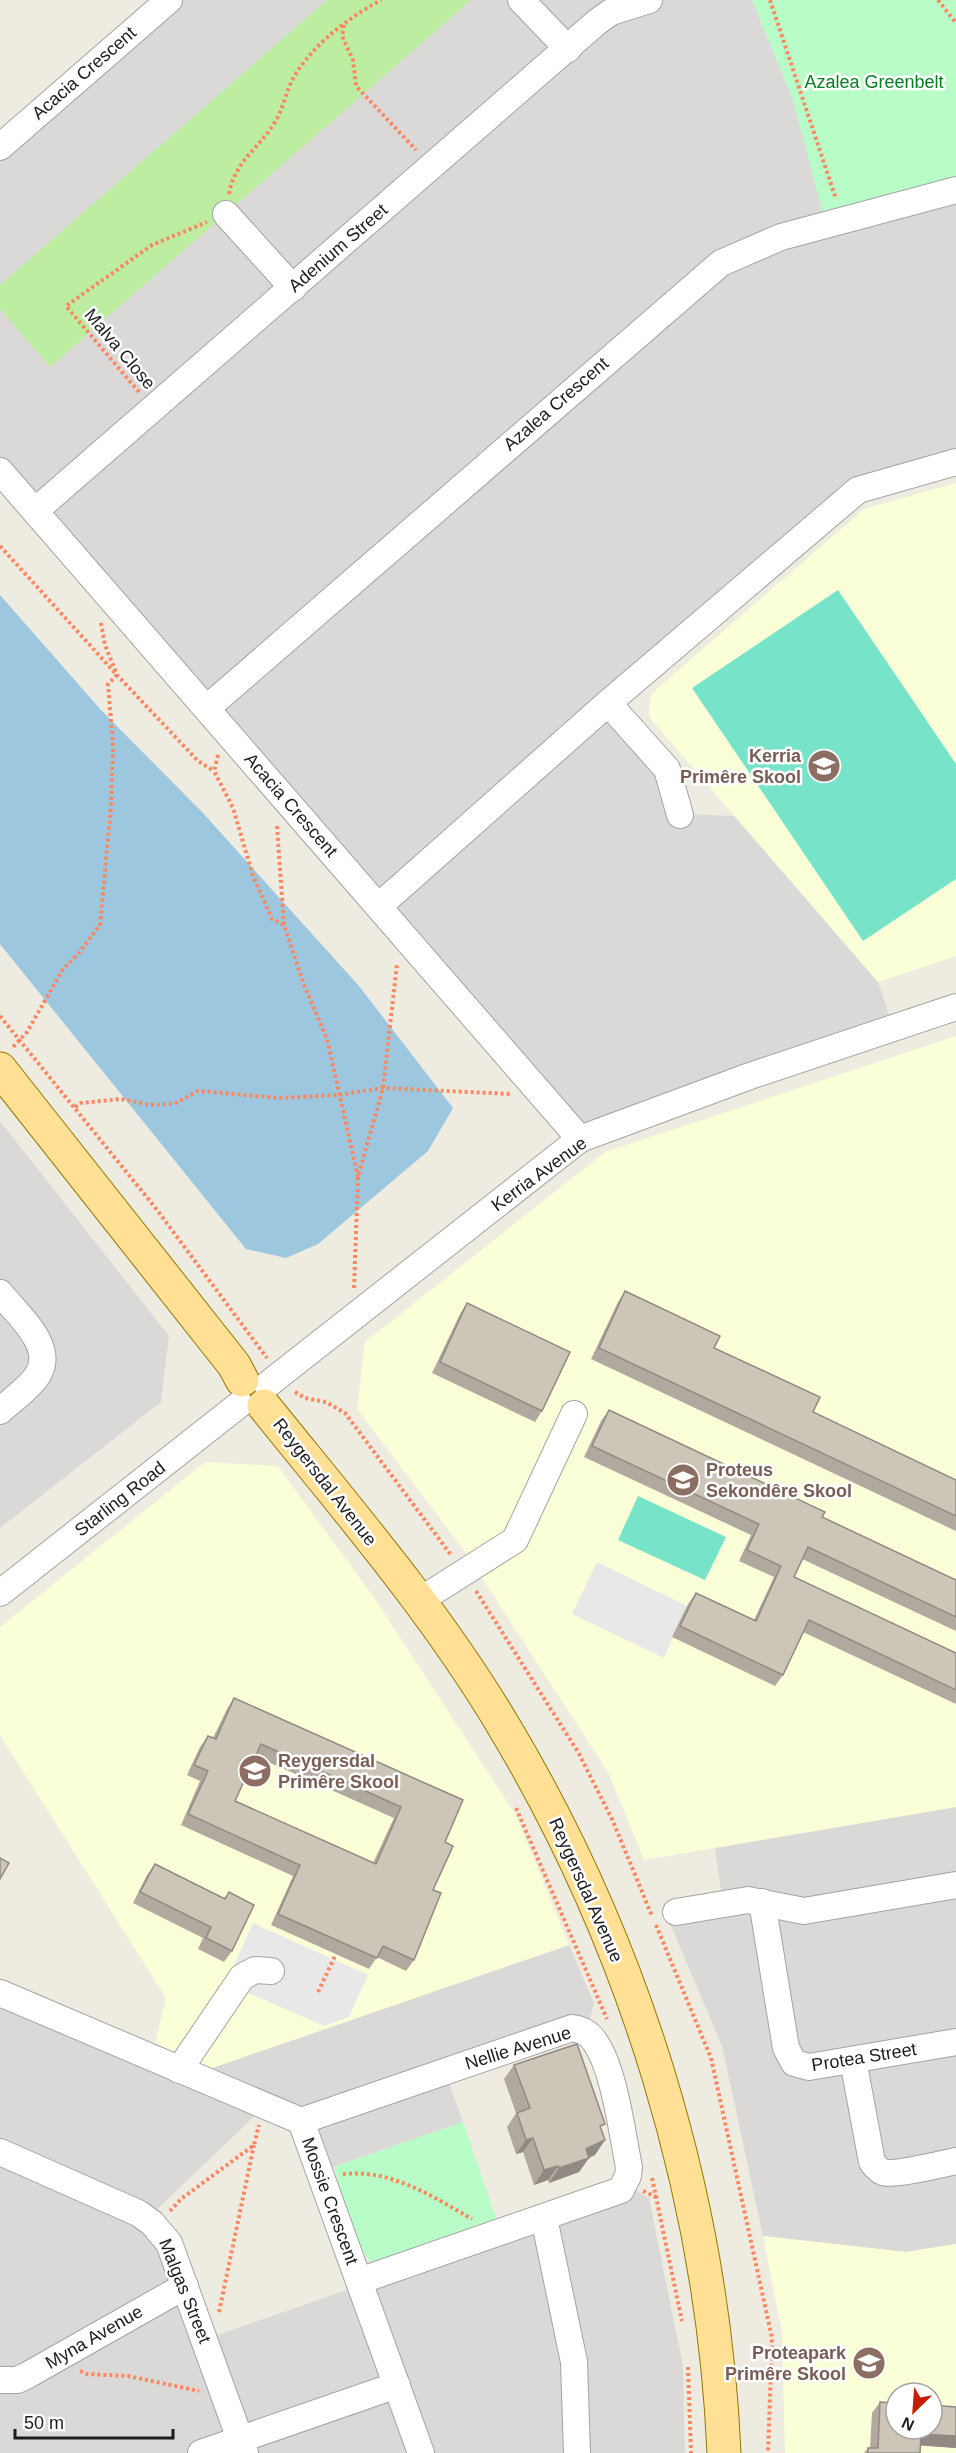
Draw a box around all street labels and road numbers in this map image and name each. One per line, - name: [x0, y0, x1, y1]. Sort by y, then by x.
- street label: Acacia Crescent: [28, 22, 140, 124]
- street label: Adenium Street: [285, 200, 391, 296]
- street label: Malva Close: [81, 305, 159, 393]
- street label: Azalea Crescent: [500, 353, 612, 455]
- street label: Acacia Crescent: [240, 749, 342, 861]
- street label: Kerria Avenue: [488, 1133, 590, 1215]
- street label: Reygersdal Avenue: [269, 1414, 381, 1550]
- street label: Starling Road: [71, 1458, 169, 1540]
- street label: Reygersdal Avenue: [545, 1815, 627, 1965]
- street label: Nellie Avenue: [463, 2022, 573, 2074]
- street label: Protea Street: [810, 2039, 918, 2075]
- street label: Mossie Crescent: [298, 2135, 362, 2267]
- street label: Malgas Street: [155, 2236, 215, 2346]
- street label: Myna Avenue: [42, 2301, 146, 2373]

